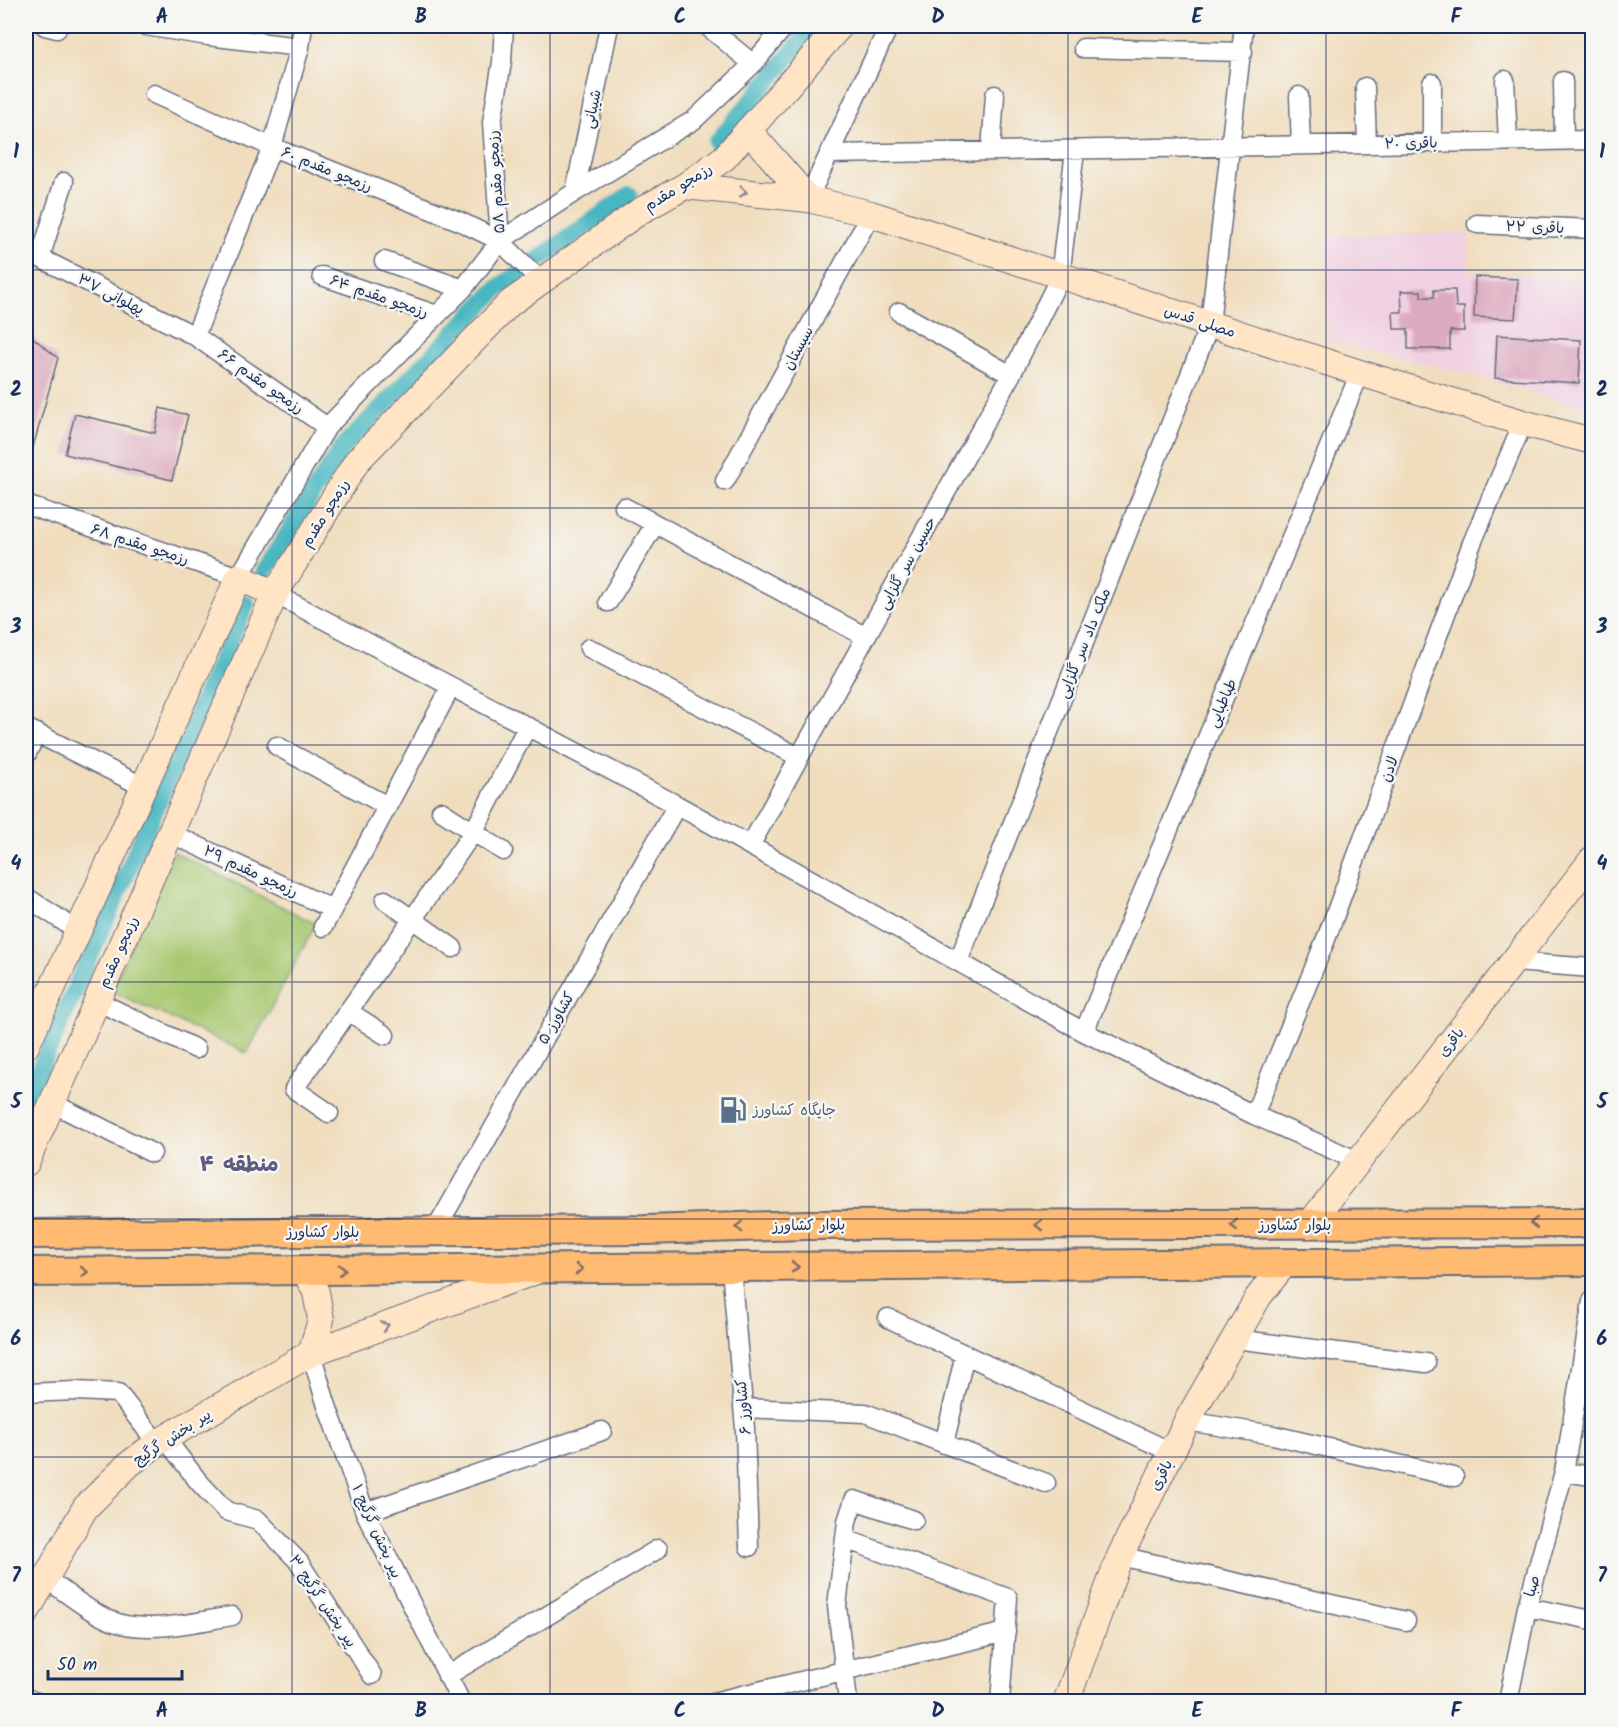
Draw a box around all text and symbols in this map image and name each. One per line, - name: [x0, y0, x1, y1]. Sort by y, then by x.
- text: A: [156, 2, 168, 34]
- text: B: [415, 2, 427, 34]
- text: C: [674, 2, 686, 34]
- text: D: [931, 2, 945, 34]
- text: E: [1191, 2, 1203, 34]
- text: F: [1451, 2, 1463, 34]
- street label: شیبانی: [577, 87, 609, 131]
- street label: رزمجو مقدم ۵۸: [481, 129, 513, 234]
- street label: باقری ۲۰: [1384, 132, 1438, 156]
- text: 1: [13, 137, 19, 169]
- text: 1: [1599, 137, 1605, 169]
- street label: رزمجو مقدم ۶۰: [277, 141, 376, 199]
- street label: رزمجو مقدم: [640, 157, 717, 218]
- one-way arrow: [738, 185, 747, 198]
- street label: باقری ۲۲: [1505, 215, 1565, 241]
- street label: پهلوانی ۳۷: [73, 268, 148, 322]
- street label: رزمجو مقدم ۶۴: [326, 269, 431, 325]
- street label: مصلی قدس: [1161, 299, 1239, 345]
- street label: سیستان: [777, 322, 821, 375]
- street label: رزمجو مقدم ۶۶: [212, 343, 309, 421]
- text: 2: [10, 375, 22, 407]
- text: 2: [1596, 375, 1608, 407]
- street label: رزمجو مقدم: [295, 475, 356, 552]
- street label: حسین سر گلزایی: [872, 513, 943, 614]
- street label: رزمجو مقدم ۶۸: [87, 518, 192, 572]
- street label: ملک داد سر گلزایی: [1052, 585, 1118, 702]
- text: 3: [10, 612, 22, 644]
- text: 3: [1596, 612, 1608, 644]
- street label: طباطبایی: [1202, 675, 1244, 732]
- street label: لادن: [1374, 753, 1406, 786]
- street label: رزمجو مقدم ۲۹: [199, 839, 302, 904]
- text: 4: [11, 849, 22, 881]
- text: 4: [1597, 849, 1608, 881]
- street label: رزمجو مقدم: [92, 913, 145, 992]
- street label: کشاورز ۵: [532, 988, 582, 1049]
- street label: باقری: [1432, 1023, 1471, 1063]
- text: 5: [10, 1087, 23, 1119]
- text: 5: [1596, 1087, 1609, 1119]
- fuel station icon: جایگاه کشاورز: [718, 1095, 748, 1125]
- place label: جایگاه کشاورز: [752, 1099, 836, 1123]
- district label: منطقه ۴: [199, 1149, 279, 1182]
- street label: بلوار کشاورز: [772, 1213, 845, 1239]
- street label: بلوار کشاورز: [1258, 1214, 1331, 1238]
- one-way arrow: [1530, 1217, 1539, 1229]
- one-way arrow: [1035, 1219, 1044, 1231]
- one-way arrow: [1230, 1219, 1239, 1231]
- one-way arrow: [735, 1220, 744, 1233]
- street label: بلوار کشاورز: [286, 1221, 359, 1245]
- one-way arrow: [790, 1261, 799, 1273]
- one-way arrow: [574, 1263, 583, 1275]
- one-way arrow: [337, 1264, 346, 1276]
- one-way arrow: [79, 1266, 88, 1278]
- one-way arrow: [379, 1320, 390, 1333]
- text: 6: [11, 1324, 22, 1356]
- text: 6: [1597, 1324, 1608, 1356]
- street label: کشاورز ۶: [730, 1378, 758, 1436]
- street label: پیر بخش گرگیج: [128, 1403, 217, 1472]
- street label: باقری: [1144, 1456, 1180, 1495]
- street label: پیر بخش گرگیج ۱: [345, 1480, 408, 1582]
- street label: پیر بخش گرگیج ۳: [282, 1550, 362, 1653]
- text: 7: [11, 1561, 21, 1593]
- text: 7: [1597, 1561, 1607, 1593]
- street label: صبا: [1518, 1573, 1547, 1600]
- scale bar: [48, 1643, 182, 1681]
- text: 50 m: [57, 1651, 97, 1680]
- text: A: [156, 1696, 168, 1727]
- text: B: [415, 1696, 427, 1727]
- text: C: [674, 1696, 686, 1727]
- text: D: [931, 1696, 945, 1727]
- text: E: [1191, 1696, 1203, 1727]
- text: F: [1451, 1696, 1463, 1727]

